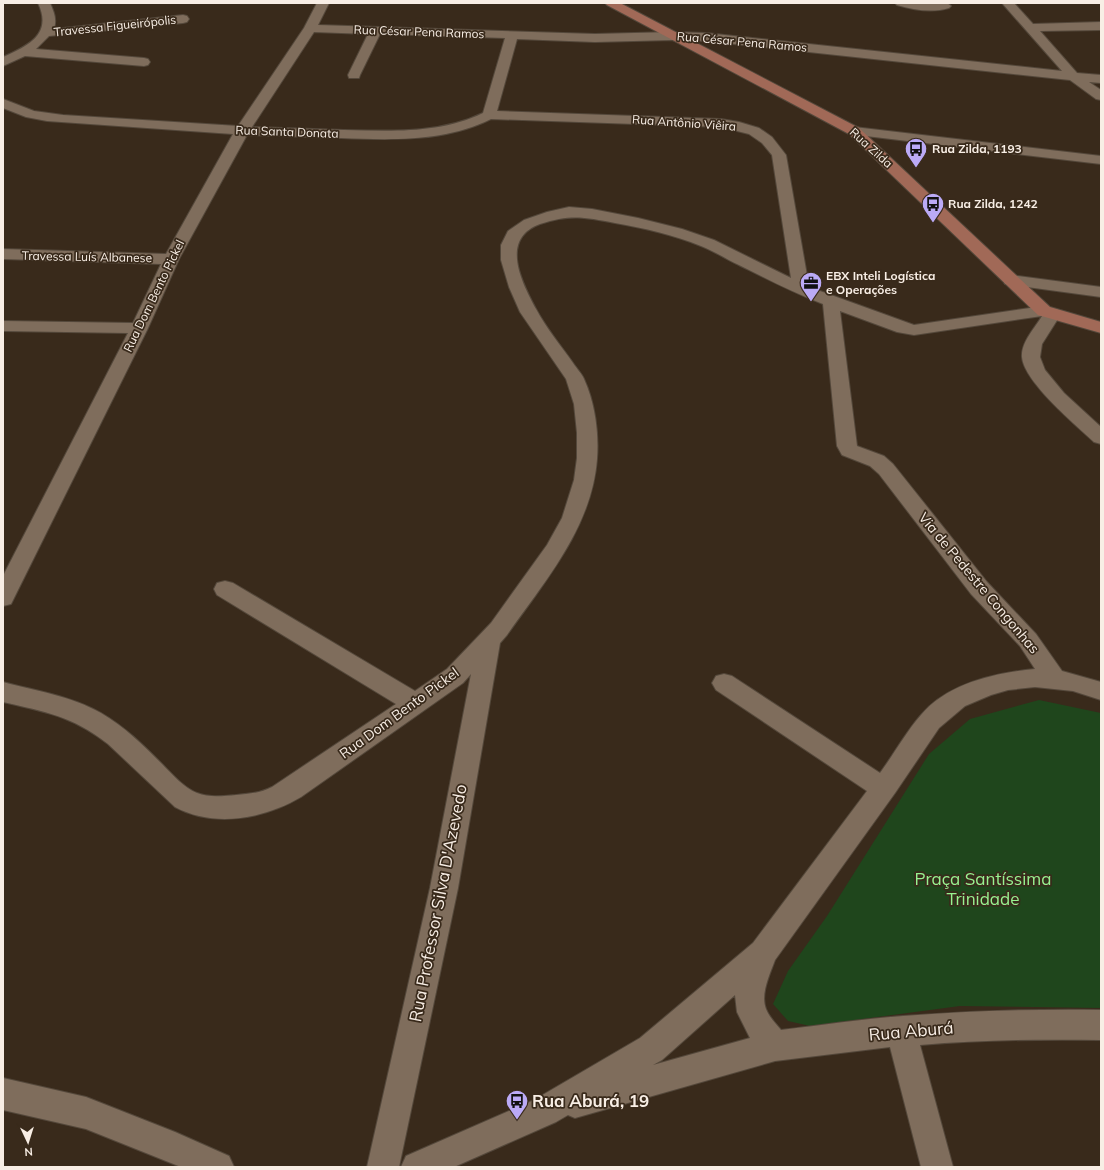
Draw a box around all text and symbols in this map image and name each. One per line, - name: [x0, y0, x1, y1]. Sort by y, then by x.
- street label: Travessa Figueirópolis: [53, 12, 177, 39]
- street label: Rua César Pena Ramos: [353, 22, 485, 41]
- street label: Rua César Pena Ramos: [676, 28, 808, 55]
- street label: Rua Antônio Viêira: [631, 111, 737, 134]
- street label: Rua Santa Donata: [235, 122, 339, 141]
- street label: Rua Zilda: [847, 124, 896, 171]
- bus stop icon: Rua Zilda, 1193: [903, 136, 929, 169]
- place label: Rua Zilda, 1193: [932, 141, 1022, 156]
- bus stop icon: Rua Zilda, 1242: [920, 191, 946, 224]
- place label: Rua Zilda, 1242: [948, 196, 1038, 211]
- street label: Rua Dom Bento Pickel: [120, 237, 187, 354]
- street label: Travessa Luís Albanese: [22, 248, 152, 265]
- place label: EBX Inteli Logística e Operações: [826, 268, 935, 297]
- office icon: EBX Inteli Logística e Operações: [798, 270, 824, 303]
- street label: Via de Pedestre Congonhas: [915, 509, 1043, 657]
- street label: Rua Dom Bento Pickel: [336, 664, 462, 762]
- street label: Rua Professor Silva D'Azevedo: [404, 782, 471, 1024]
- park label: Praça Santíssima Trinidade: [915, 868, 1051, 909]
- street label: Rua Aburá: [868, 1016, 954, 1045]
- bus stop icon: Rua Aburá, 19: [504, 1088, 530, 1121]
- place label: Rua Aburá, 19: [532, 1090, 649, 1111]
- north arrow: [8, 1122, 48, 1162]
- text: N: [24, 1145, 33, 1159]

